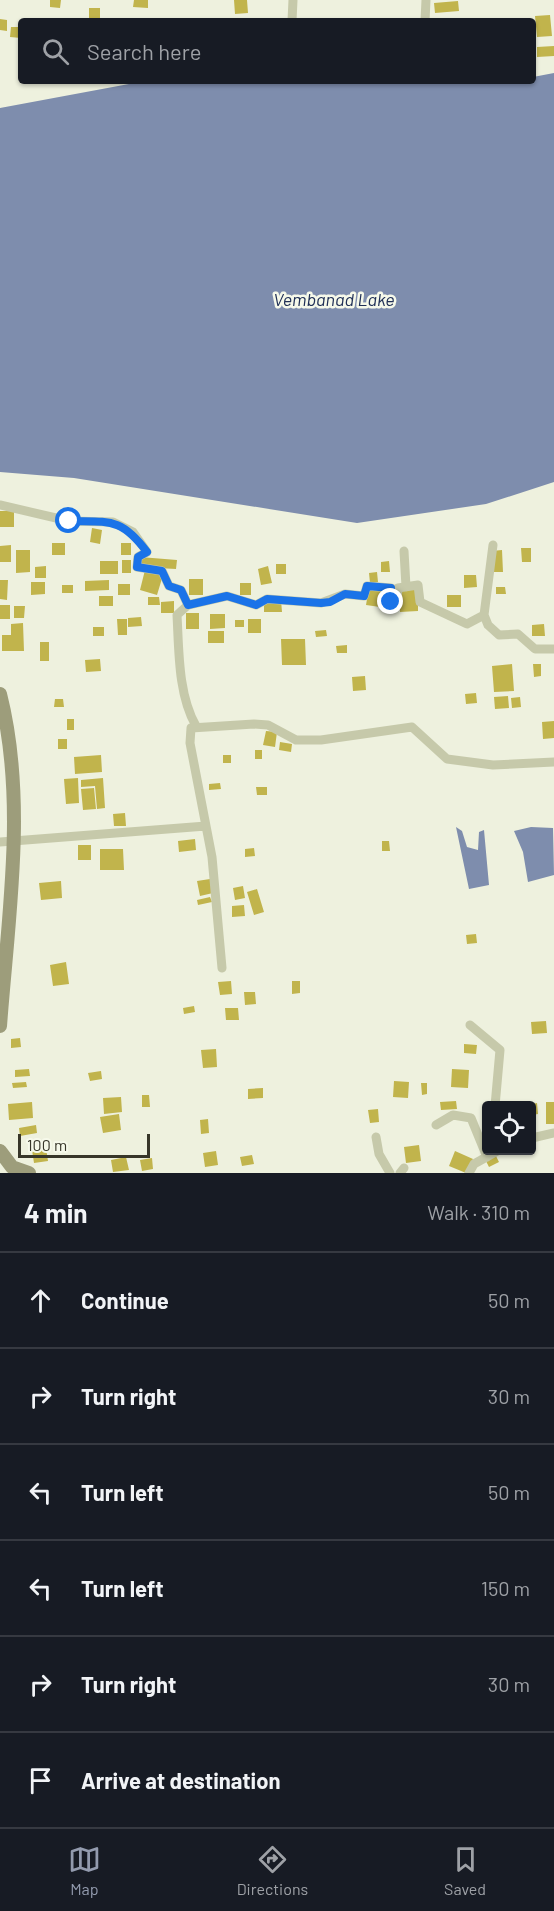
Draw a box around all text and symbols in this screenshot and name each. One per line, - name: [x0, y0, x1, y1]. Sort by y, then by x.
- search box: [18, 18, 536, 84]
- icon: search: [39, 35, 72, 68]
- text: Search here: [87, 38, 201, 64]
- water label: Vembanad Lake: [273, 288, 395, 310]
- route start: [55, 507, 81, 533]
- route end: [377, 588, 403, 614]
- map controls: [482, 1101, 536, 1155]
- button: locate: [482, 1101, 536, 1155]
- scale bar: [18, 1131, 150, 1158]
- text: 100 m: [27, 1135, 67, 1154]
- text: 4 min: [24, 1197, 88, 1228]
- text: Walk · 310 m: [427, 1200, 530, 1224]
- icon: ahead: [24, 1284, 57, 1317]
- text: Continue: [81, 1287, 169, 1313]
- text: 50 m: [488, 1288, 530, 1312]
- icon: right: [24, 1380, 57, 1413]
- text: Turn right: [81, 1383, 176, 1409]
- text: 30 m: [488, 1384, 530, 1408]
- icon: left: [24, 1476, 57, 1509]
- text: Turn left: [81, 1479, 164, 1505]
- text: 50 m: [488, 1480, 530, 1504]
- icon: left: [24, 1572, 57, 1605]
- text: Turn left: [81, 1575, 164, 1601]
- text: 150 m: [481, 1576, 530, 1600]
- icon: right: [24, 1668, 57, 1701]
- text: Turn right: [81, 1671, 176, 1697]
- text: 30 m: [488, 1672, 530, 1696]
- icon: arrive: [24, 1764, 57, 1797]
- text: Arrive at destination: [81, 1767, 280, 1793]
- tab: Map: [68, 1843, 101, 1898]
- tab: Directions: [237, 1843, 308, 1898]
- tab: Saved: [444, 1843, 486, 1898]

